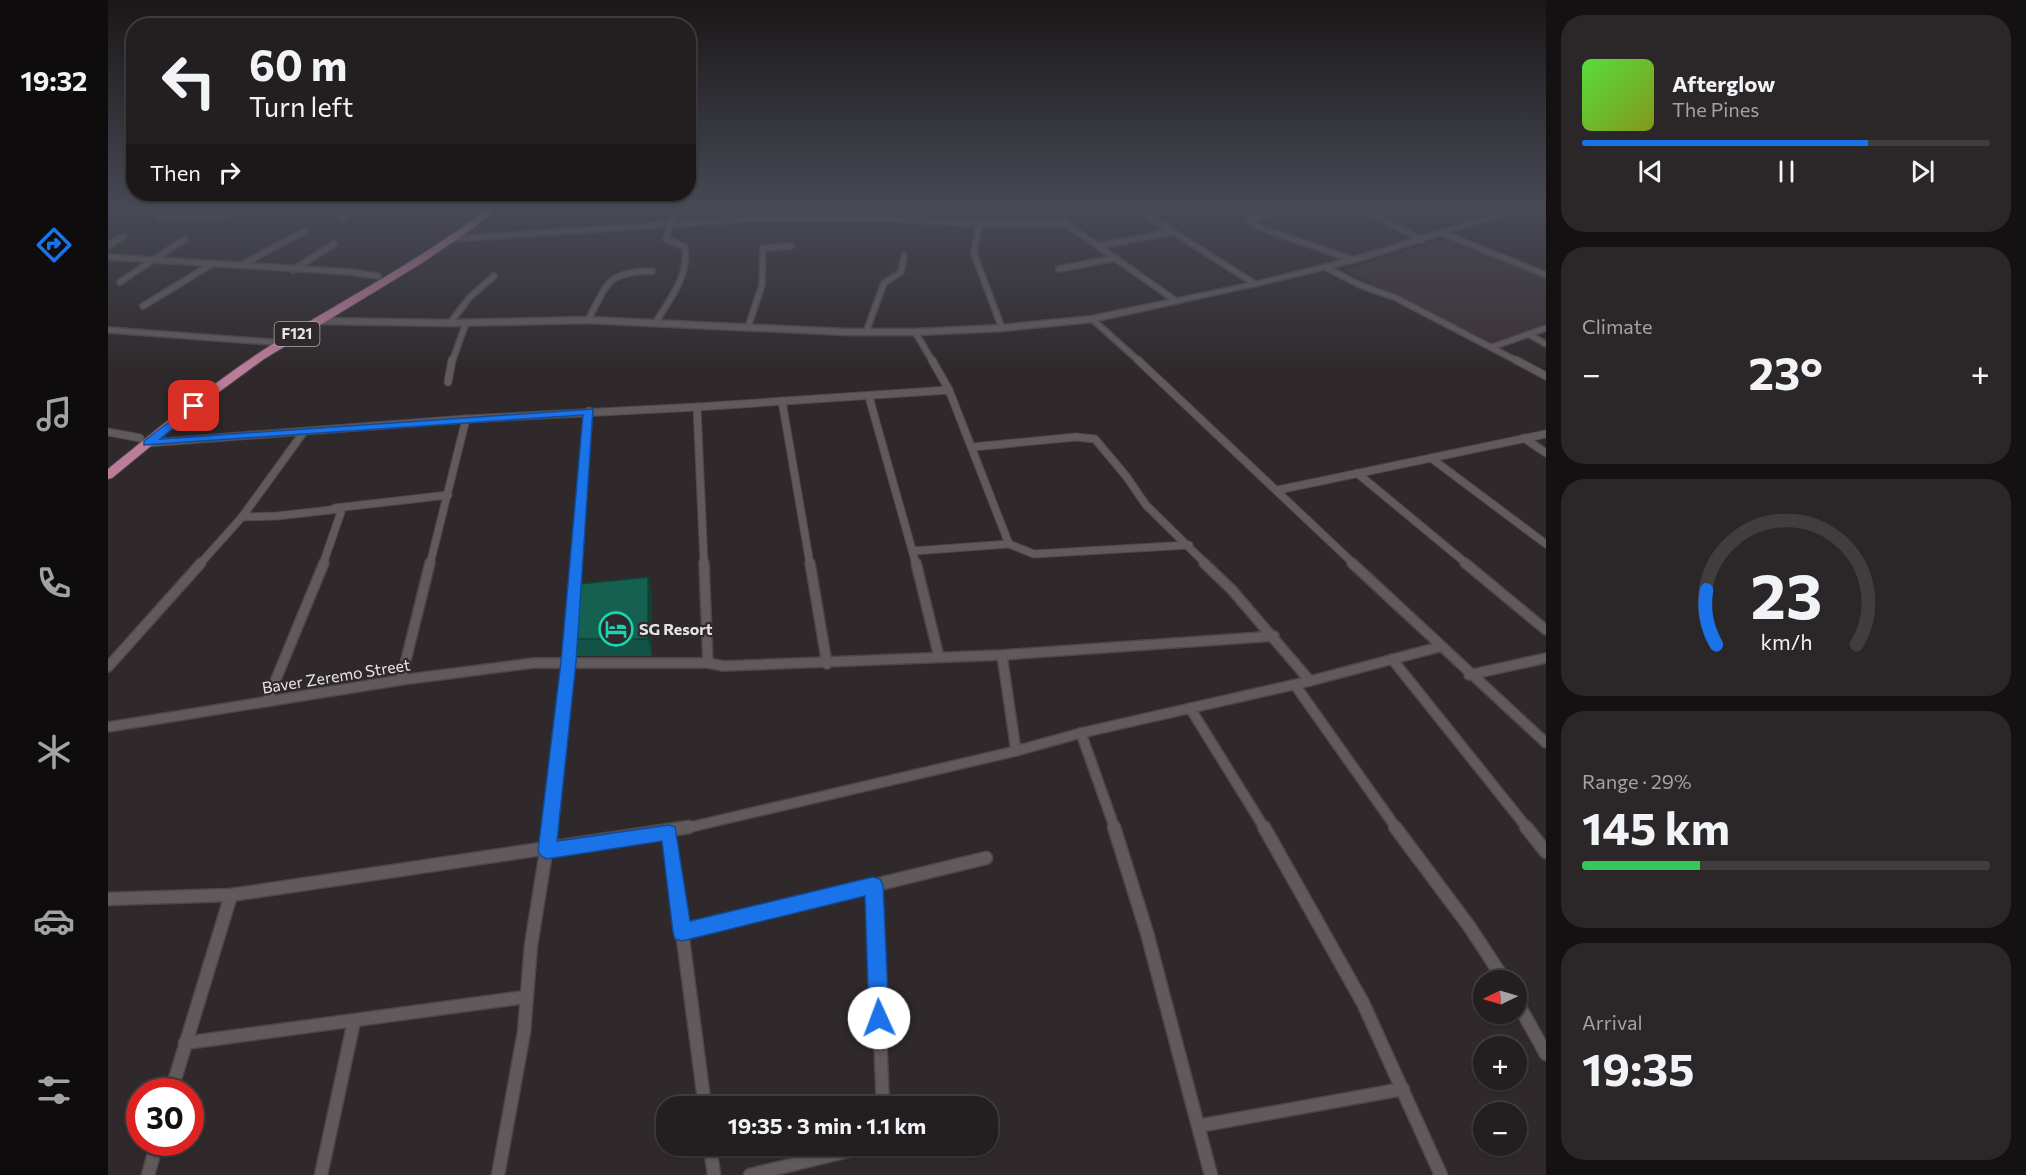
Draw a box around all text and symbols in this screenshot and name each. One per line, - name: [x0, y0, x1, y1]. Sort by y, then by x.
- text: 60 m: [249, 38, 348, 90]
- icon: left: [150, 42, 228, 120]
- text: 19:32: [21, 64, 87, 97]
- text: Afterglow: [1672, 70, 1775, 97]
- text: Turn left: [249, 90, 353, 123]
- text: The Pines: [1672, 97, 1759, 121]
- icon: previous: [1634, 155, 1667, 188]
- icon: pause: [1770, 155, 1803, 188]
- icon: next: [1906, 155, 1939, 188]
- icon: right: [213, 156, 246, 189]
- text: Then: [150, 159, 201, 186]
- icon: directions: [33, 224, 75, 266]
- text: Climate: [1582, 314, 1652, 338]
- road number: F121: [274, 322, 320, 346]
- text: 23°: [1749, 344, 1823, 399]
- text: −: [1582, 352, 1601, 393]
- text: +: [1971, 352, 1990, 393]
- pin: [168, 380, 219, 431]
- icon: arrive: [177, 389, 210, 422]
- icon: music: [33, 393, 75, 435]
- text: 23: [1750, 556, 1822, 632]
- icon: phone: [33, 562, 75, 604]
- hotel icon: SG Resort: [598, 611, 634, 647]
- place label: SG Resort: [639, 619, 713, 638]
- text: km/h: [1760, 628, 1812, 654]
- street label: Baver Zeremo Street: [260, 654, 412, 697]
- icon: climate: [33, 731, 75, 773]
- text: Range · 29%: [1582, 769, 1692, 793]
- text: 145 km: [1582, 799, 1730, 854]
- icon: car: [33, 900, 75, 942]
- north arrow: [1473, 970, 1527, 1024]
- map controls: [1473, 970, 1527, 1156]
- position arrow: [847, 986, 911, 1050]
- text: Arrival: [1582, 1010, 1643, 1034]
- button: +: [1473, 1036, 1527, 1090]
- text: 19:35: [1582, 1040, 1694, 1095]
- icon: filters: [33, 1069, 75, 1111]
- speed limit sign: 30: [126, 1078, 204, 1156]
- button: −: [1473, 1102, 1527, 1156]
- text: 19:35 · 3 min · 1.1 km: [728, 1112, 926, 1139]

